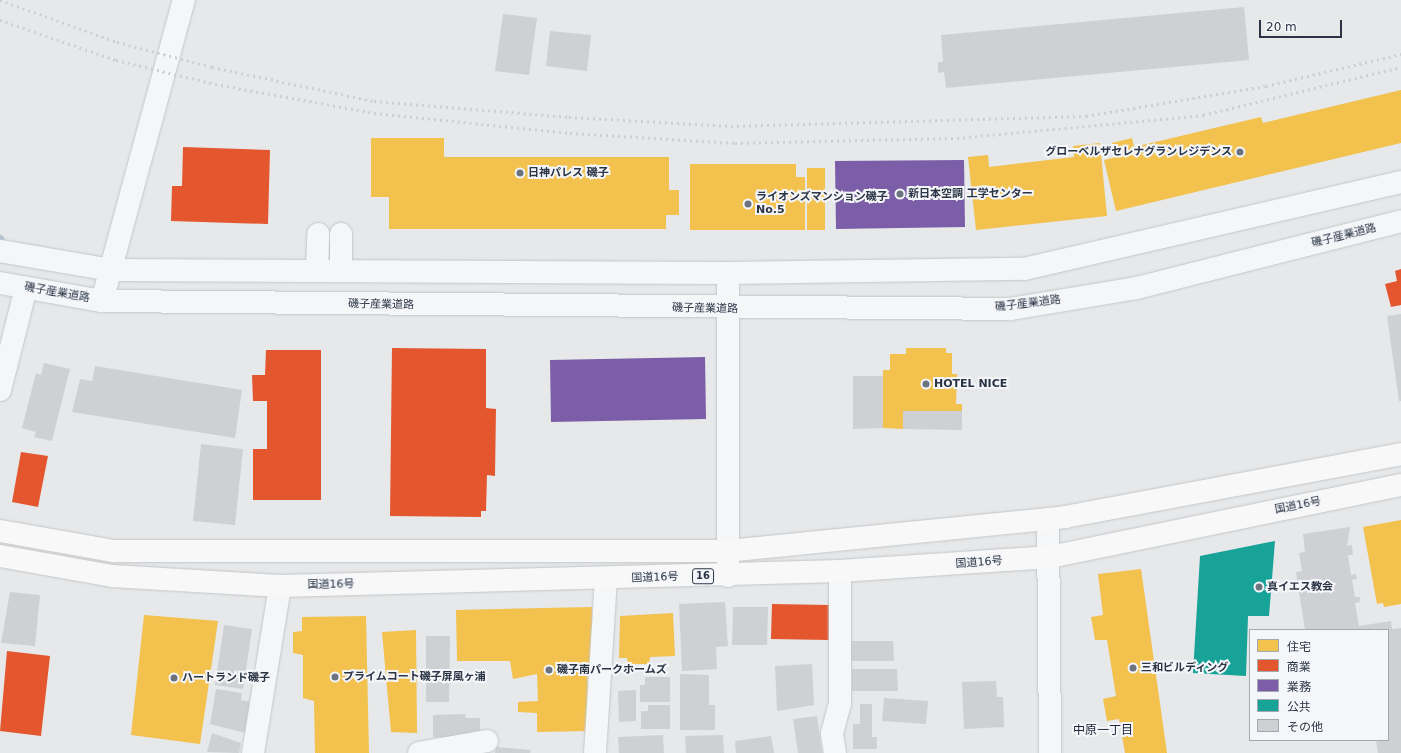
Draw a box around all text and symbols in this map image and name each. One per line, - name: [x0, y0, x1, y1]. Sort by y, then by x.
- scale bar: [1261, 12, 1344, 38]
- text: 20 m: [1266, 20, 1297, 34]
- place label: グローベルザセレナグランレジデンス: [1045, 145, 1232, 159]
- marker: グローベルザセレナグランレジデンス: [1235, 147, 1245, 157]
- place label: 日神パレス 磯子: [528, 166, 609, 180]
- marker: 日神パレス 磯子: [515, 168, 525, 178]
- place label: 新日本空調 工学センター: [908, 187, 1033, 201]
- marker: 新日本空調 工学センター: [895, 189, 905, 199]
- place label: ライオンズマンション磯子 No.5: [756, 191, 888, 217]
- marker: ライオンズマンション磯子 No.5: [743, 199, 753, 209]
- street label: 磯子産業道路: [1310, 222, 1378, 250]
- street label: 磯子産業道路: [23, 281, 91, 305]
- street label: 磯子産業道路: [994, 293, 1062, 315]
- street label: 磯子産業道路: [348, 298, 414, 312]
- street label: 磯子産業道路: [672, 302, 738, 316]
- place label: HOTEL NICE: [934, 377, 1007, 391]
- marker: HOTEL NICE: [921, 379, 931, 389]
- street label: 国道16号: [1274, 495, 1322, 517]
- street label: 国道16号: [955, 555, 1003, 571]
- road number: 16: [692, 568, 714, 584]
- street label: 国道16号: [631, 571, 679, 585]
- street label: 国道16号: [307, 578, 355, 592]
- place label: 真イエス教会: [1267, 580, 1333, 594]
- marker: 真イエス教会: [1254, 582, 1264, 592]
- legend: [1249, 629, 1389, 741]
- text: 住宅: [1287, 640, 1311, 654]
- text: 商業: [1287, 660, 1311, 674]
- place label: 三和ビルディング: [1141, 661, 1229, 675]
- place label: 磯子南パークホームズ: [557, 663, 667, 677]
- marker: 三和ビルディング: [1128, 663, 1138, 673]
- marker: 磯子南パークホームズ: [544, 665, 554, 675]
- place label: プライムコート磯子屏風ヶ浦: [343, 670, 486, 684]
- place label: ハートランド磯子: [182, 671, 270, 685]
- marker: プライムコート磯子屏風ヶ浦: [330, 672, 340, 682]
- marker: ハートランド磯子: [169, 673, 179, 683]
- text: 業務: [1287, 680, 1311, 694]
- text: 公共: [1287, 700, 1311, 714]
- text: その他: [1287, 720, 1323, 734]
- district label: 中原一丁目: [1073, 724, 1133, 738]

